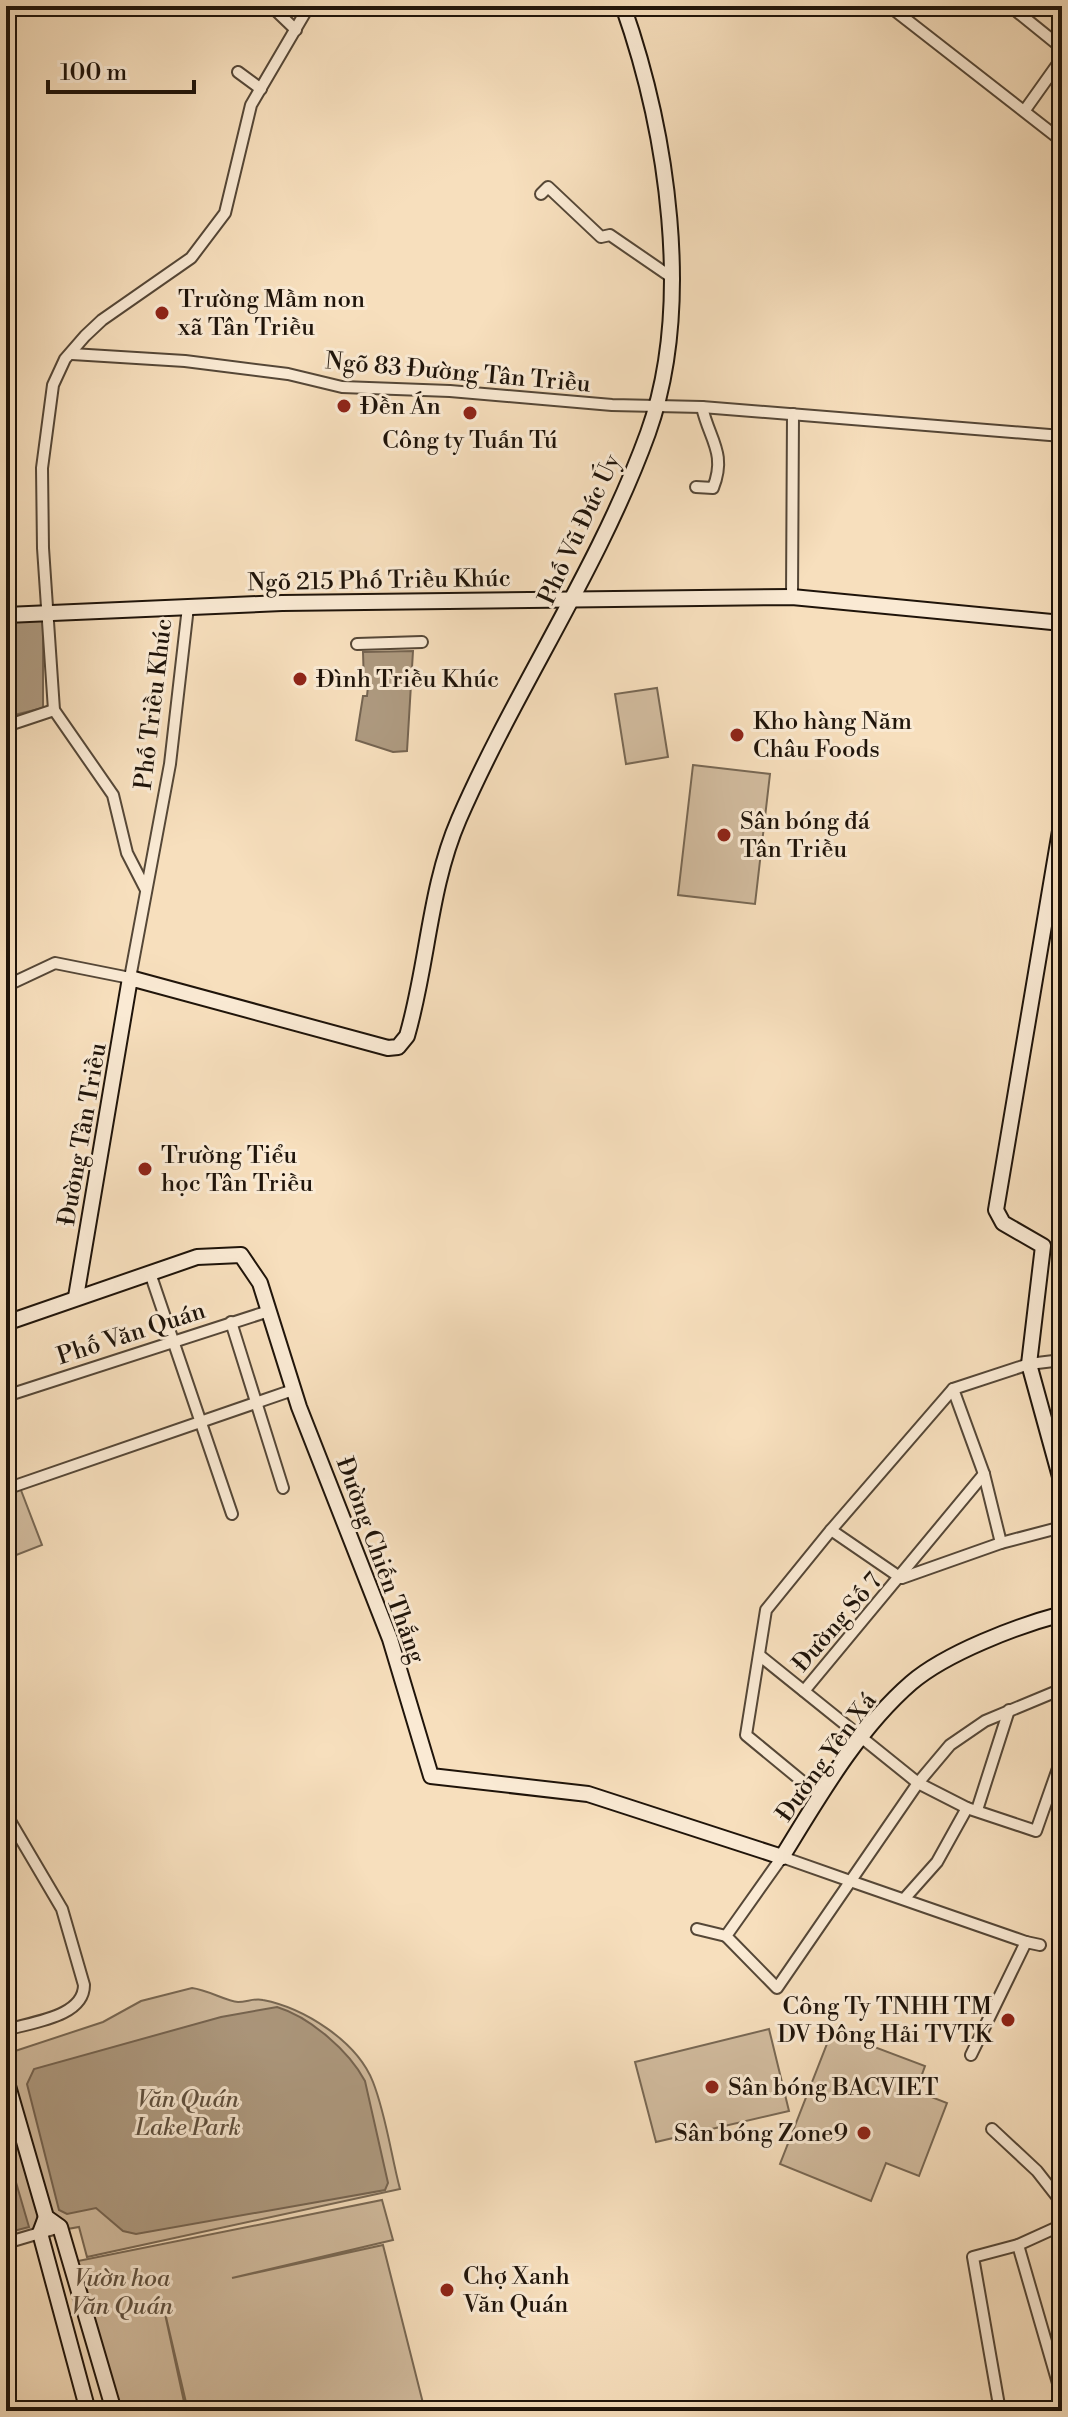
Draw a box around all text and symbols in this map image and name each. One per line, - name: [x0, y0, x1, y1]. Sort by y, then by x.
- scale bar: [48, 44, 194, 94]
- text: 100 m: [60, 58, 127, 88]
- place label: Trường Mầm non xã Tân Triều: [177, 285, 365, 343]
- marker: Trường Mầm non xã Tân Triều: [153, 304, 171, 322]
- street label: Ngõ 83 Đường Tân Triều: [324, 346, 592, 400]
- place label: Đền Án: [360, 391, 441, 422]
- marker: Đền Án: [335, 397, 353, 415]
- marker: Công ty Tuấn Tú: [461, 404, 479, 422]
- place label: Công ty Tuấn Tú: [382, 426, 558, 456]
- street label: Phố Vũ Đức Úy: [530, 448, 628, 609]
- street label: Ngõ 215 Phố Triều Khúc: [247, 564, 511, 598]
- street label: Phố Triều Khúc: [129, 617, 179, 791]
- place label: Đình Triều Khúc: [316, 665, 499, 695]
- marker: Đình Triều Khúc: [291, 670, 309, 688]
- place label: Kho hàng Năm Châu Foods: [753, 707, 912, 765]
- marker: Kho hàng Năm Châu Foods: [728, 726, 746, 744]
- place label: Sân bóng đá Tân Triều: [740, 807, 871, 865]
- marker: Sân bóng đá Tân Triều: [715, 826, 733, 844]
- street label: Đường Tân Triều: [52, 1040, 114, 1228]
- place label: Trường Tiểu học Tân Triều: [161, 1141, 313, 1199]
- marker: Trường Tiểu học Tân Triều: [136, 1160, 154, 1178]
- street label: Phố Văn Quán: [53, 1296, 209, 1372]
- street label: Đường Chiến Thắng: [329, 1453, 431, 1668]
- street label: Đường Số 7: [786, 1567, 889, 1678]
- street label: Đường Yên Xá: [770, 1687, 884, 1828]
- place label: Công Ty TNHH TM DV Đông Hải TVTK: [777, 1992, 994, 2050]
- marker: Công Ty TNHH TM DV Đông Hải TVTK: [999, 2011, 1017, 2029]
- place label: Sân bóng BACVIET: [728, 2073, 939, 2103]
- marker: Sân bóng BACVIET: [703, 2078, 721, 2096]
- park label: Văn Quán Lake Park: [134, 2085, 241, 2143]
- place label: Sân bóng Zone9: [674, 2119, 848, 2149]
- marker: Sân bóng Zone9: [855, 2124, 873, 2142]
- place label: Chợ Xanh Văn Quán: [462, 2262, 570, 2320]
- park label: Vườn hoa Văn Quán: [71, 2264, 174, 2322]
- marker: Chợ Xanh Văn Quán: [438, 2281, 456, 2299]

